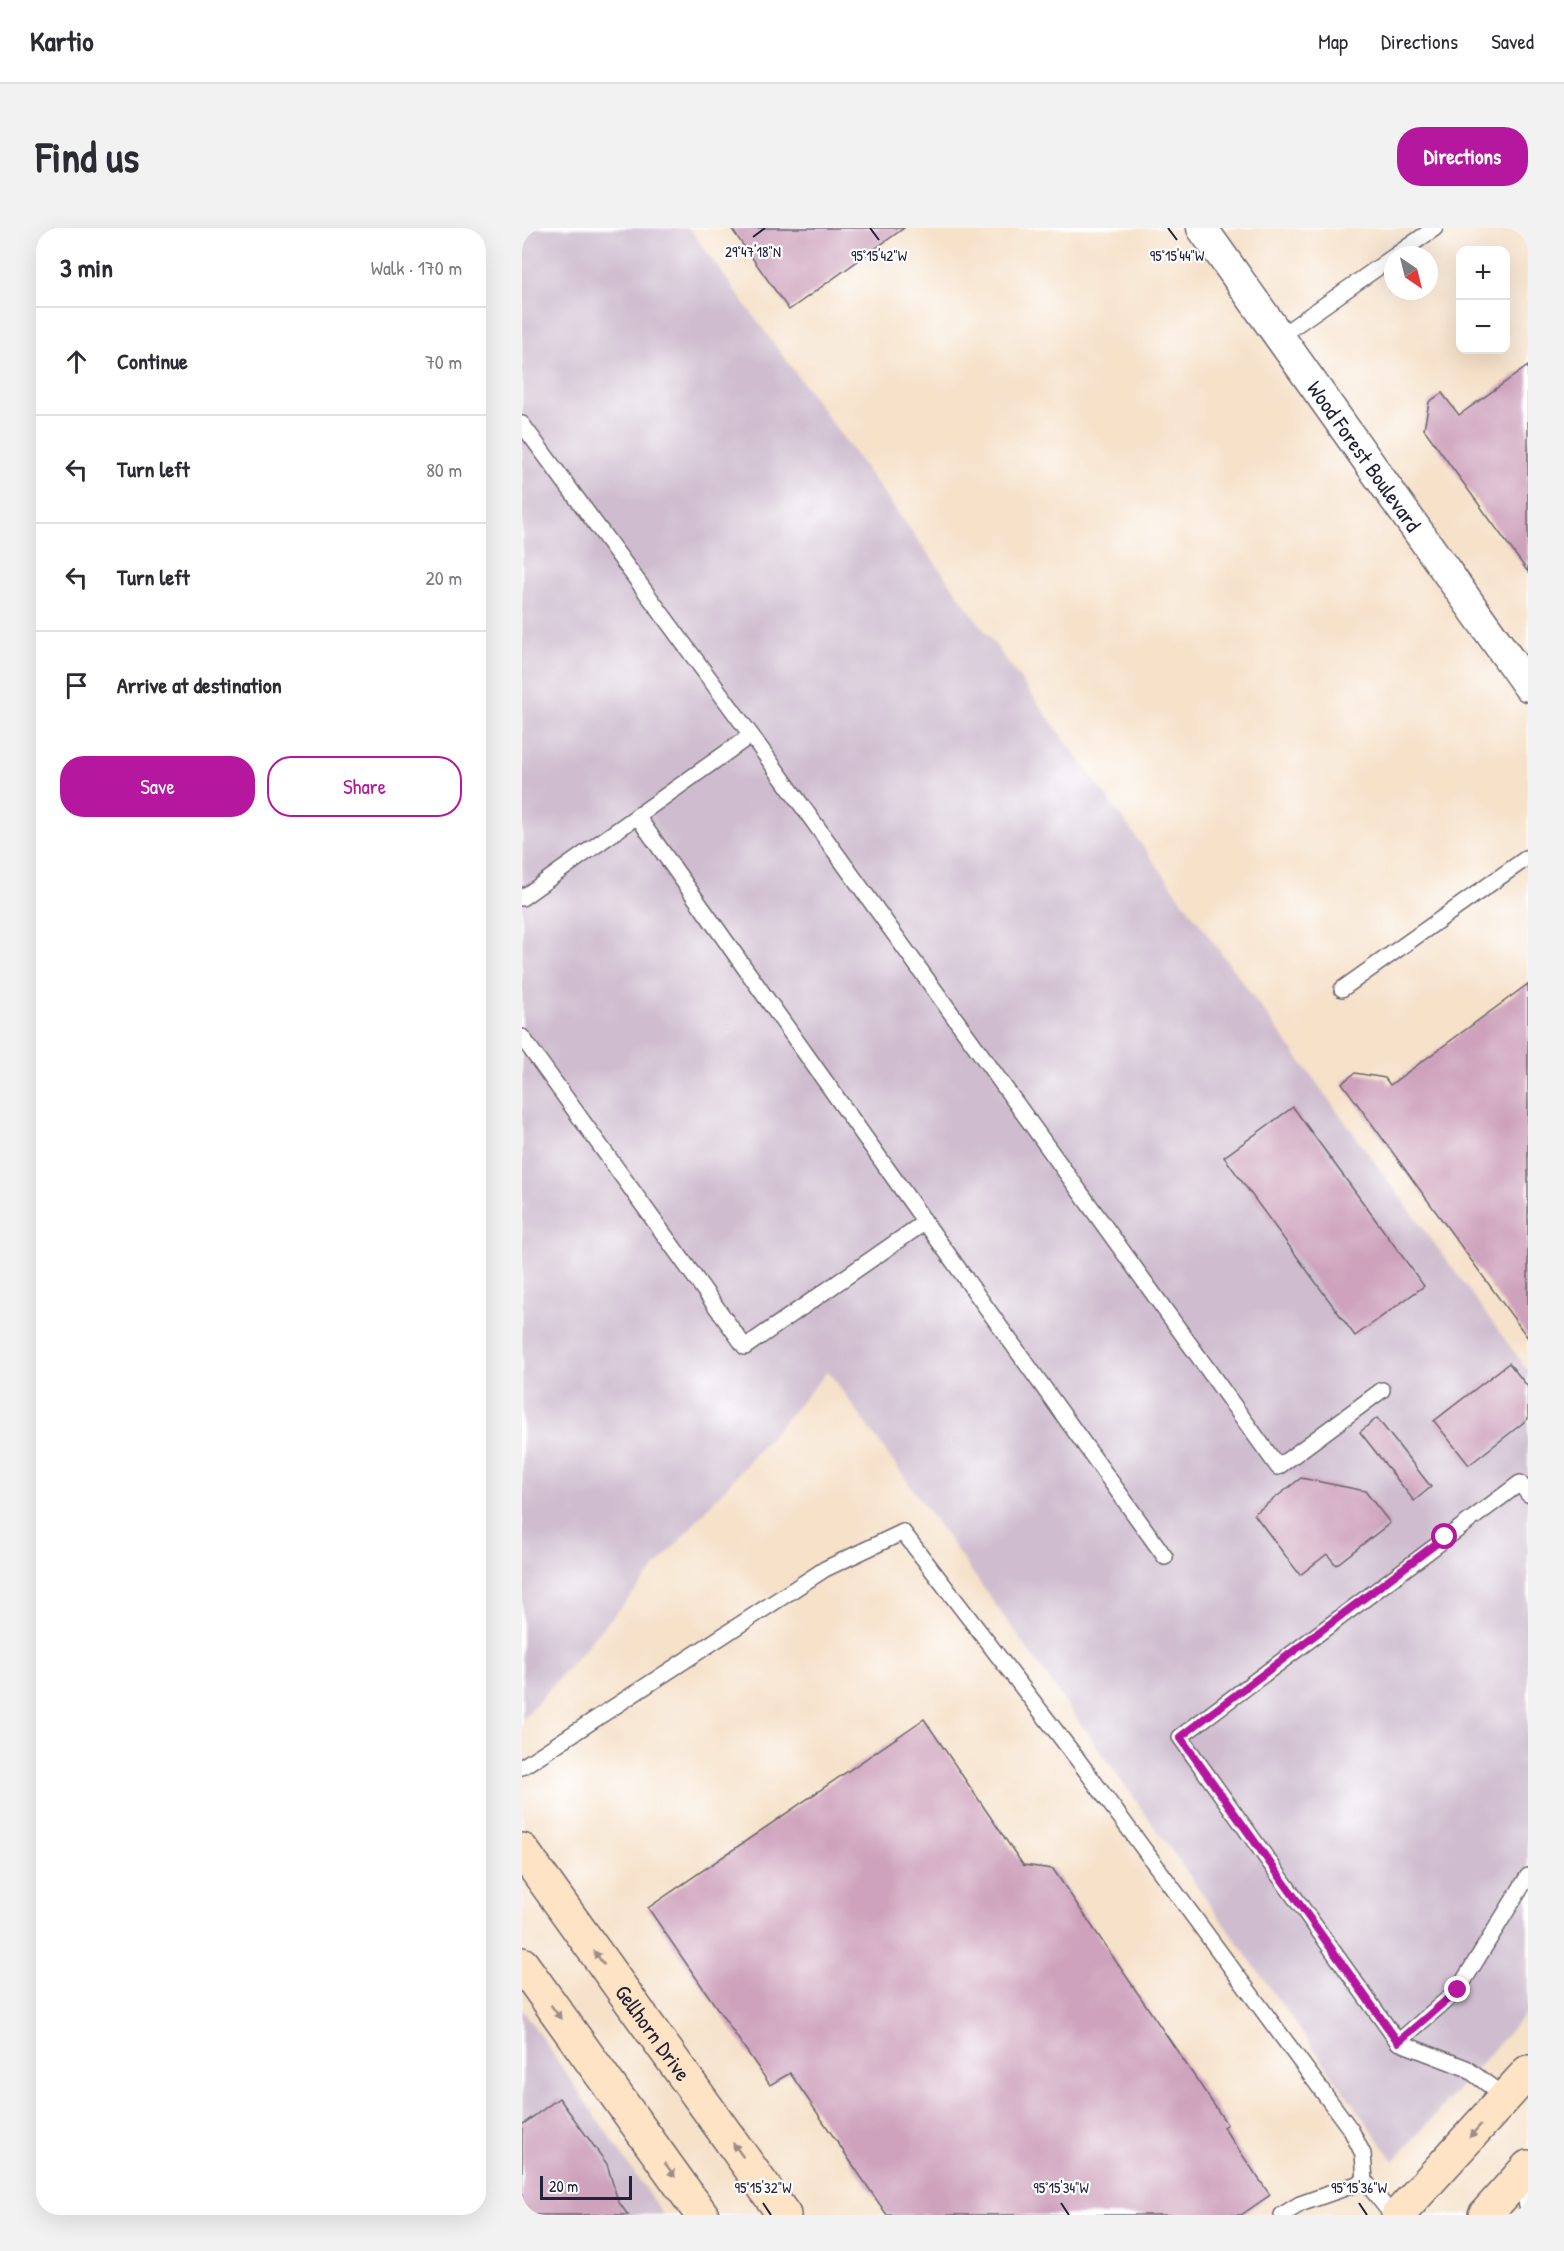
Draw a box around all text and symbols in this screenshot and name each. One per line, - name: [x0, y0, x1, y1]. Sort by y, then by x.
- text: Kartio: [30, 22, 94, 60]
- text: Map: [1318, 27, 1348, 56]
- text: Directions: [1381, 27, 1458, 56]
- text: Saved: [1491, 27, 1534, 56]
- button: Directions: [1397, 127, 1528, 186]
- text: Find us: [36, 128, 139, 185]
- text: 29°47'18"N: [725, 241, 781, 262]
- text: 95°15'42"W: [851, 245, 908, 266]
- text: 95°15'44"W: [1150, 245, 1205, 266]
- north arrow: [1384, 246, 1438, 300]
- map controls: [1456, 246, 1510, 354]
- button: +: [1456, 246, 1510, 300]
- text: 3 min: [60, 250, 113, 285]
- text: Walk · 170 m: [371, 254, 462, 281]
- button: −: [1456, 300, 1510, 354]
- icon: ahead: [60, 345, 93, 378]
- text: Continue: [117, 346, 188, 376]
- text: 70 m: [425, 348, 462, 375]
- street label: Wood Forest Boulevard: [1300, 375, 1429, 538]
- icon: left: [60, 453, 93, 486]
- text: Turn left: [117, 454, 190, 484]
- text: 80 m: [426, 456, 462, 483]
- icon: left: [60, 561, 93, 594]
- text: Turn left: [117, 562, 190, 592]
- text: 20 m: [425, 564, 462, 591]
- icon: arrive: [60, 669, 93, 702]
- text: Arrive at destination: [117, 670, 282, 700]
- button: Save: [60, 756, 255, 817]
- button: Share: [267, 756, 462, 817]
- route start: [1431, 1523, 1457, 1549]
- one-way arrow: [594, 1951, 606, 1966]
- route end: [1444, 1976, 1470, 2002]
- street label: Gellhorn Drive: [608, 1979, 698, 2087]
- one-way arrow: [550, 2003, 562, 2019]
- one-way arrow: [1468, 2124, 1482, 2138]
- one-way arrow: [732, 2143, 744, 2159]
- one-way arrow: [663, 2163, 675, 2178]
- scale bar: [540, 2173, 632, 2200]
- text: 20 m: [549, 2175, 578, 2197]
- text: 95°15'32"W: [734, 2177, 792, 2198]
- text: 95°15'34"W: [1033, 2177, 1090, 2198]
- text: 95°15'36"W: [1331, 2177, 1388, 2198]

